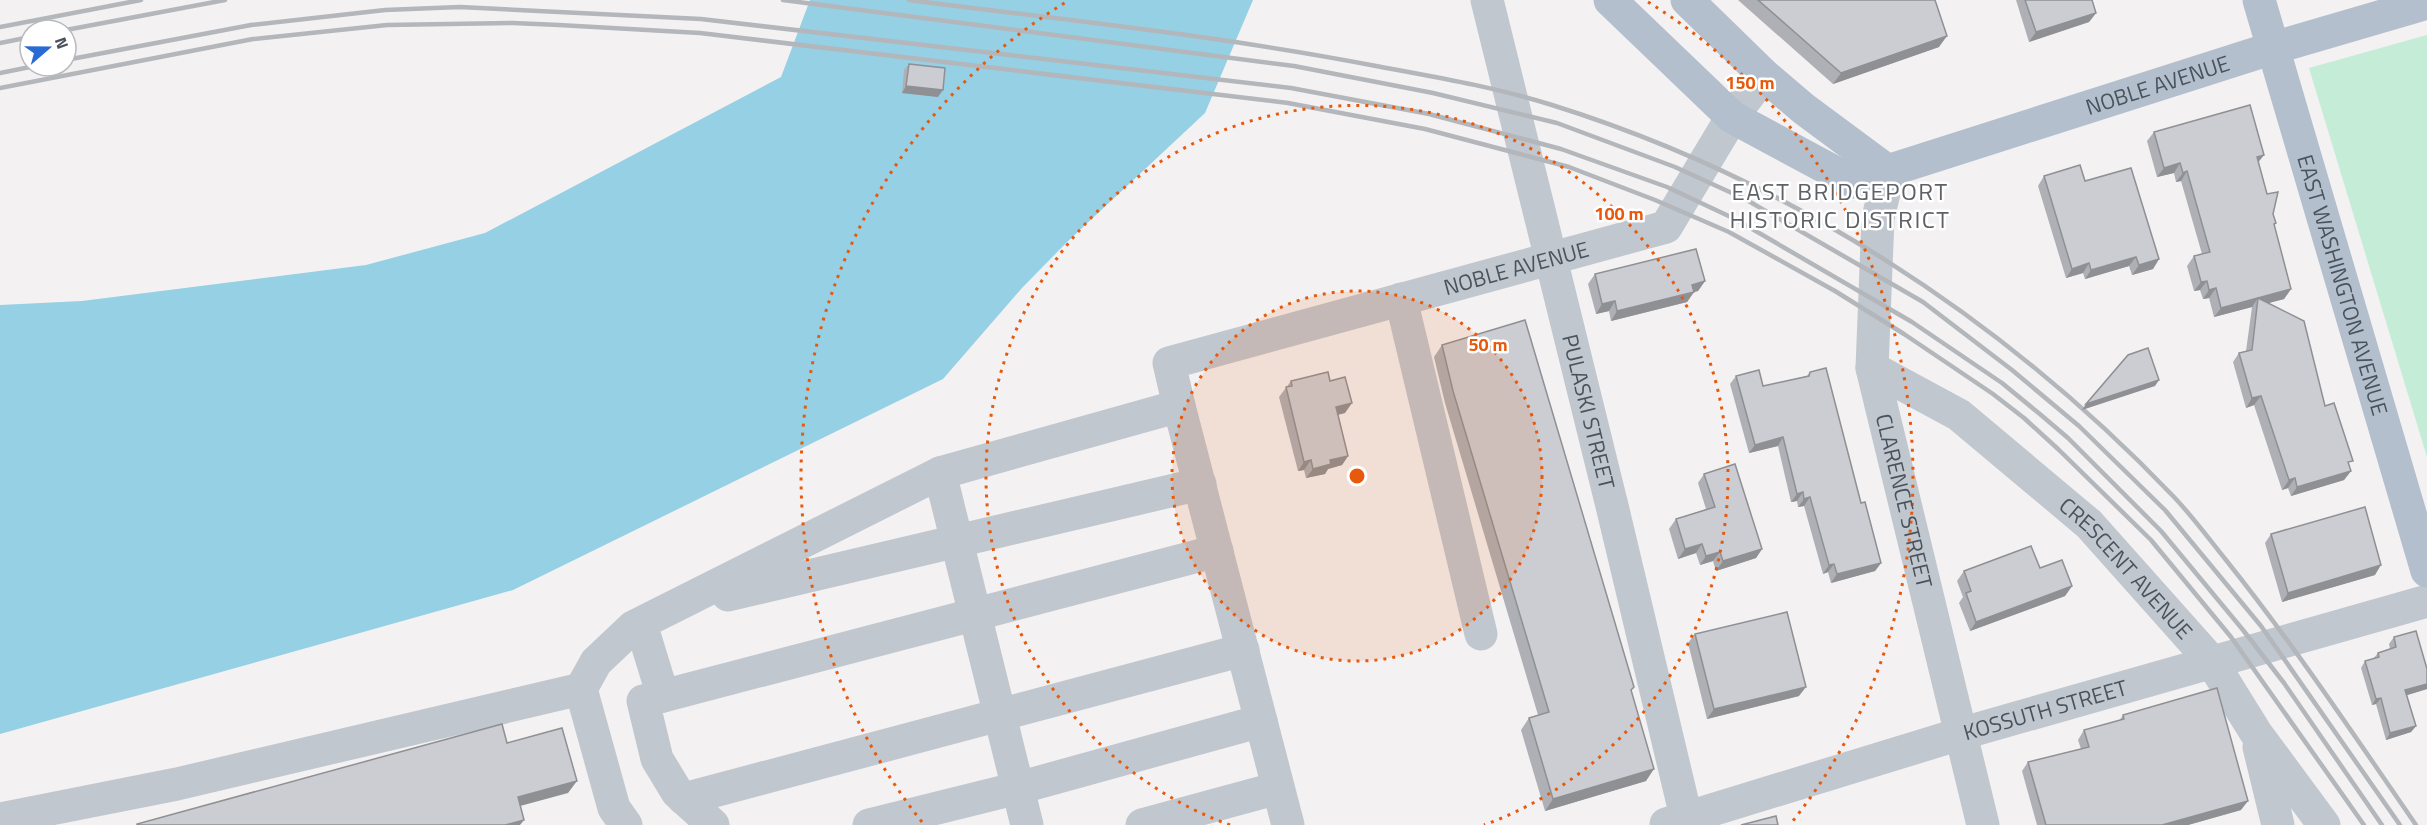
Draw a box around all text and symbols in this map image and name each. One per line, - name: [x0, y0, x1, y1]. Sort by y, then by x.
- north arrow: [18, 18, 78, 78]
- text: N: [49, 34, 75, 52]
- street label: NOBLE AVENUE: [2081, 46, 2234, 124]
- text: 150 m: [1725, 69, 1775, 96]
- street label: EAST WASHINGTON AVENUE: [2288, 151, 2397, 419]
- district label: EAST BRIDGEPORT HISTORIC DISTRICT: [1729, 173, 1951, 237]
- text: 100 m: [1594, 200, 1644, 227]
- street label: NOBLE AVENUE: [1440, 232, 1593, 304]
- text: 50 m: [1468, 331, 1508, 358]
- street label: PULASKI STREET: [1553, 331, 1624, 493]
- street label: CLARENCE STREET: [1867, 410, 1942, 592]
- centre of rings: [1347, 466, 1367, 486]
- street label: CRESCENT AVENUE: [2052, 489, 2201, 647]
- street label: KOSSUTH STREET: [1959, 670, 2131, 749]

